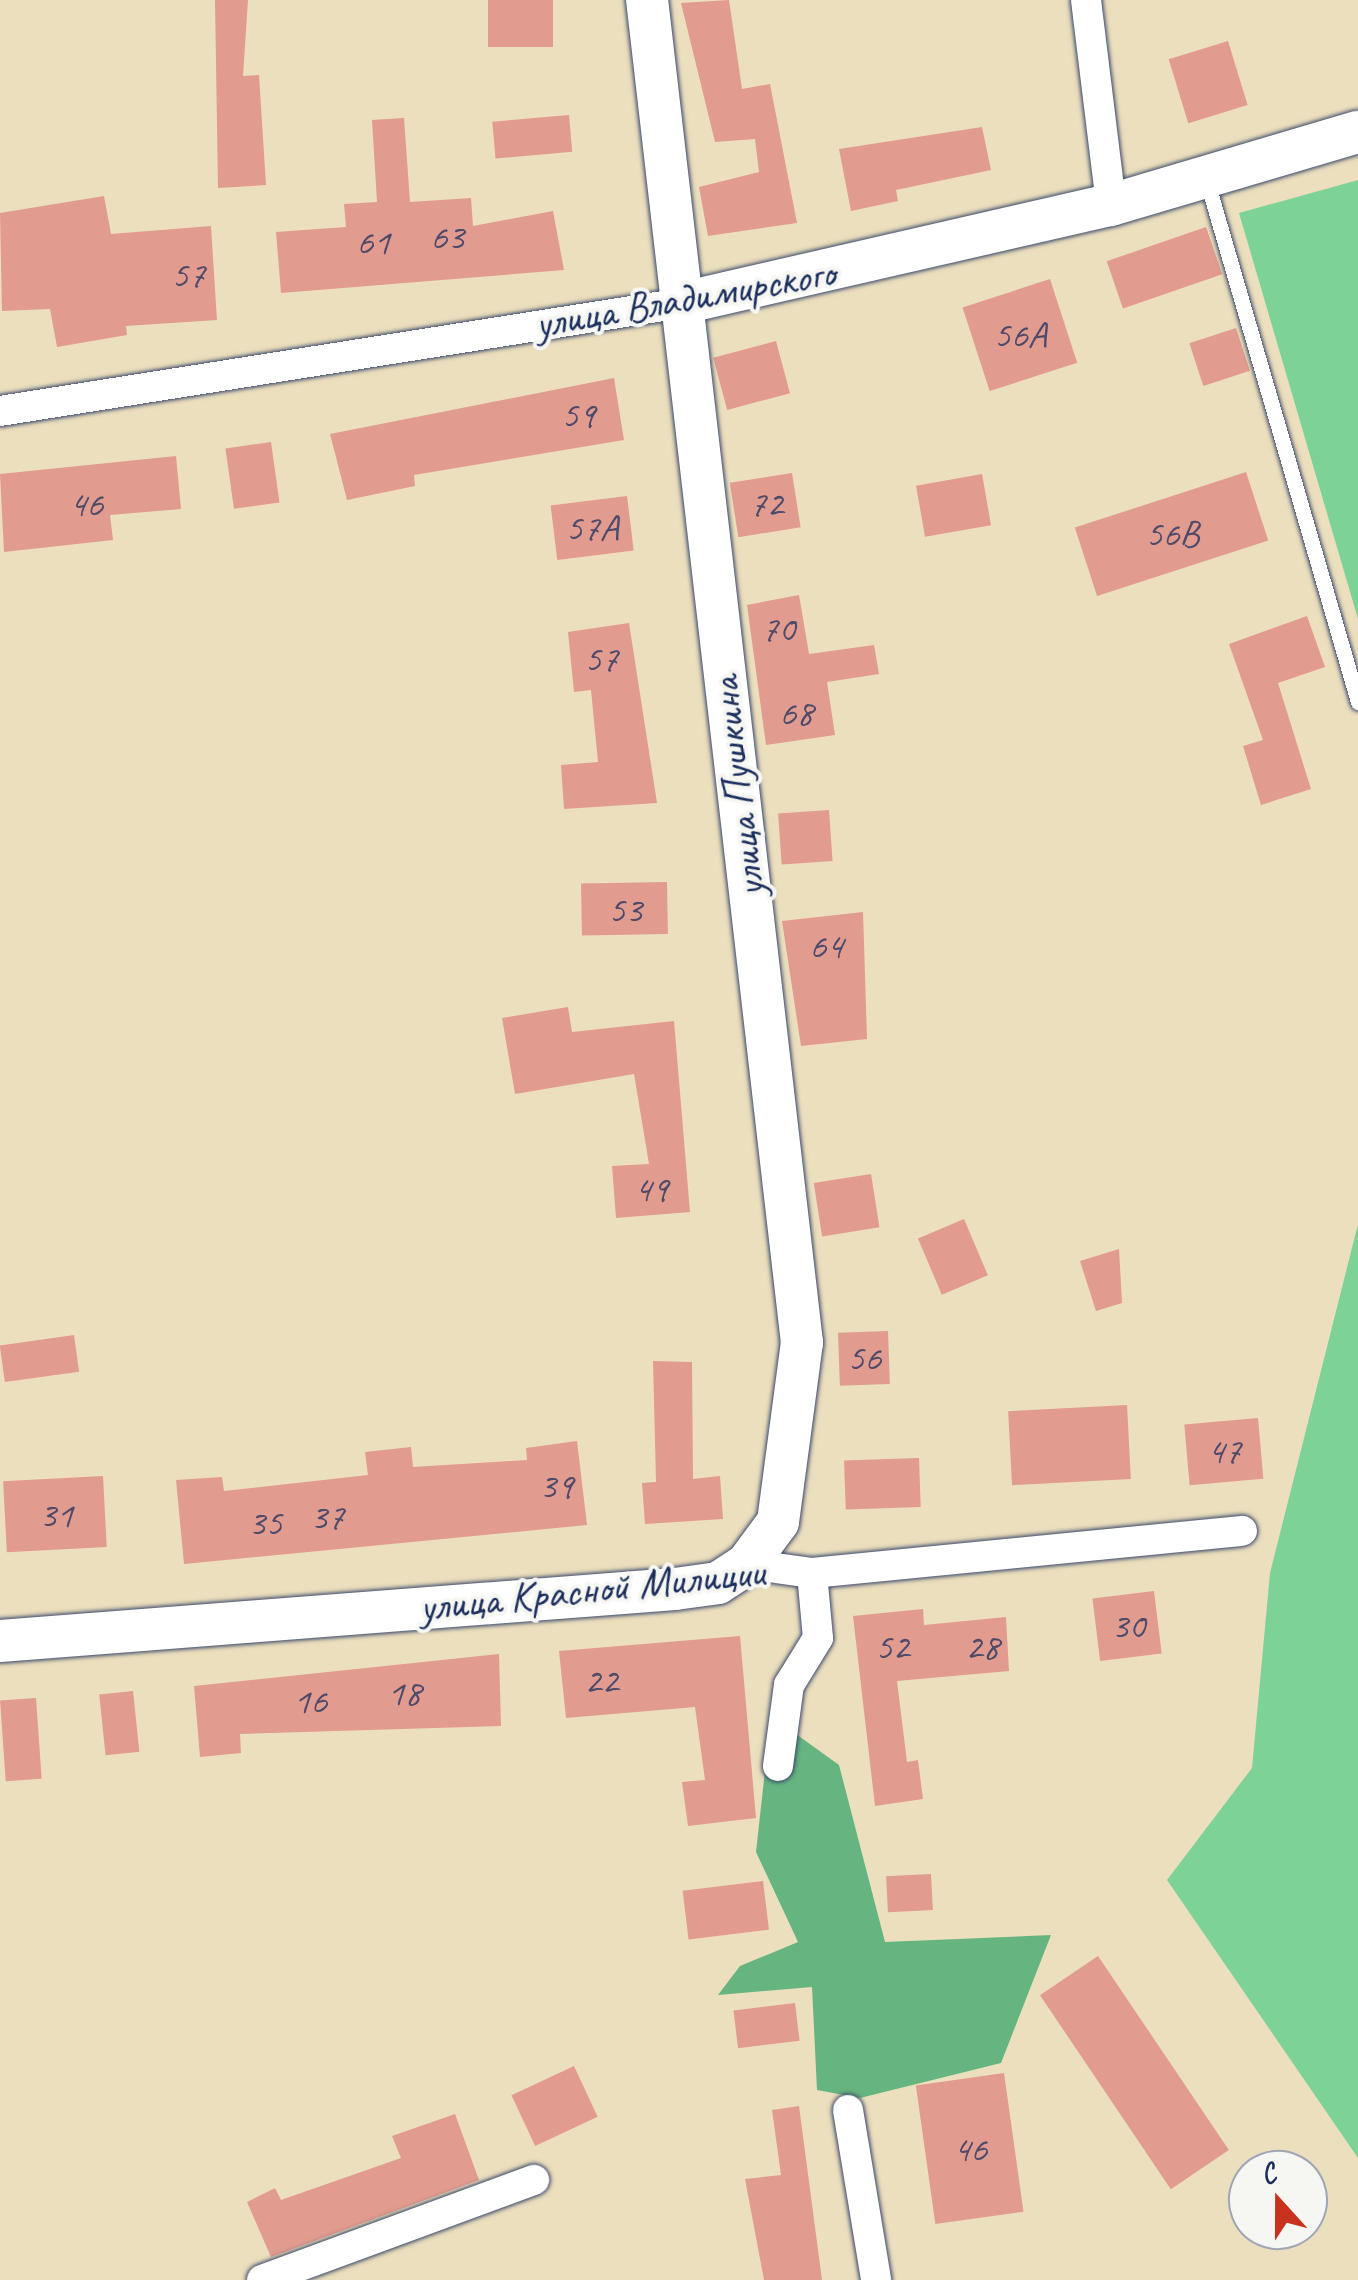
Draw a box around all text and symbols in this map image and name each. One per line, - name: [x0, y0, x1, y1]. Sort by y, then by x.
- house number: 63: [430, 214, 464, 260]
- house number: 61: [356, 219, 390, 265]
- street label: улица Владимирского: [532, 248, 838, 350]
- house number: 57: [171, 252, 205, 298]
- house number: 56А: [993, 312, 1047, 358]
- house number: 59: [561, 392, 595, 438]
- house number: 46: [69, 481, 103, 527]
- house number: 72: [749, 481, 783, 527]
- house number: 57А: [565, 505, 619, 551]
- house number: 56В: [1145, 511, 1199, 557]
- house number: 70: [761, 606, 795, 652]
- house number: 57: [584, 636, 618, 682]
- street label: улица Пушкина: [699, 673, 777, 901]
- house number: 68: [779, 690, 813, 736]
- house number: 53: [608, 887, 642, 933]
- house number: 64: [809, 923, 843, 969]
- house number: 49: [634, 1166, 668, 1212]
- house number: 56: [847, 1335, 881, 1381]
- house number: 47: [1207, 1428, 1241, 1474]
- house number: 39: [539, 1463, 573, 1509]
- house number: 31: [39, 1492, 73, 1538]
- house number: 37: [310, 1494, 344, 1540]
- house number: 35: [248, 1500, 282, 1546]
- street label: улица Красной Милиции: [416, 1547, 768, 1633]
- house number: 30: [1111, 1603, 1145, 1649]
- house number: 52: [875, 1624, 909, 1670]
- house number: 28: [965, 1624, 999, 1670]
- house number: 22: [584, 1658, 618, 1704]
- house number: 18: [387, 1670, 421, 1716]
- house number: 16: [293, 1678, 327, 1724]
- house number: 46: [953, 2126, 987, 2172]
- north arrow: [1228, 2150, 1328, 2250]
- text: С: [1255, 2155, 1280, 2192]

